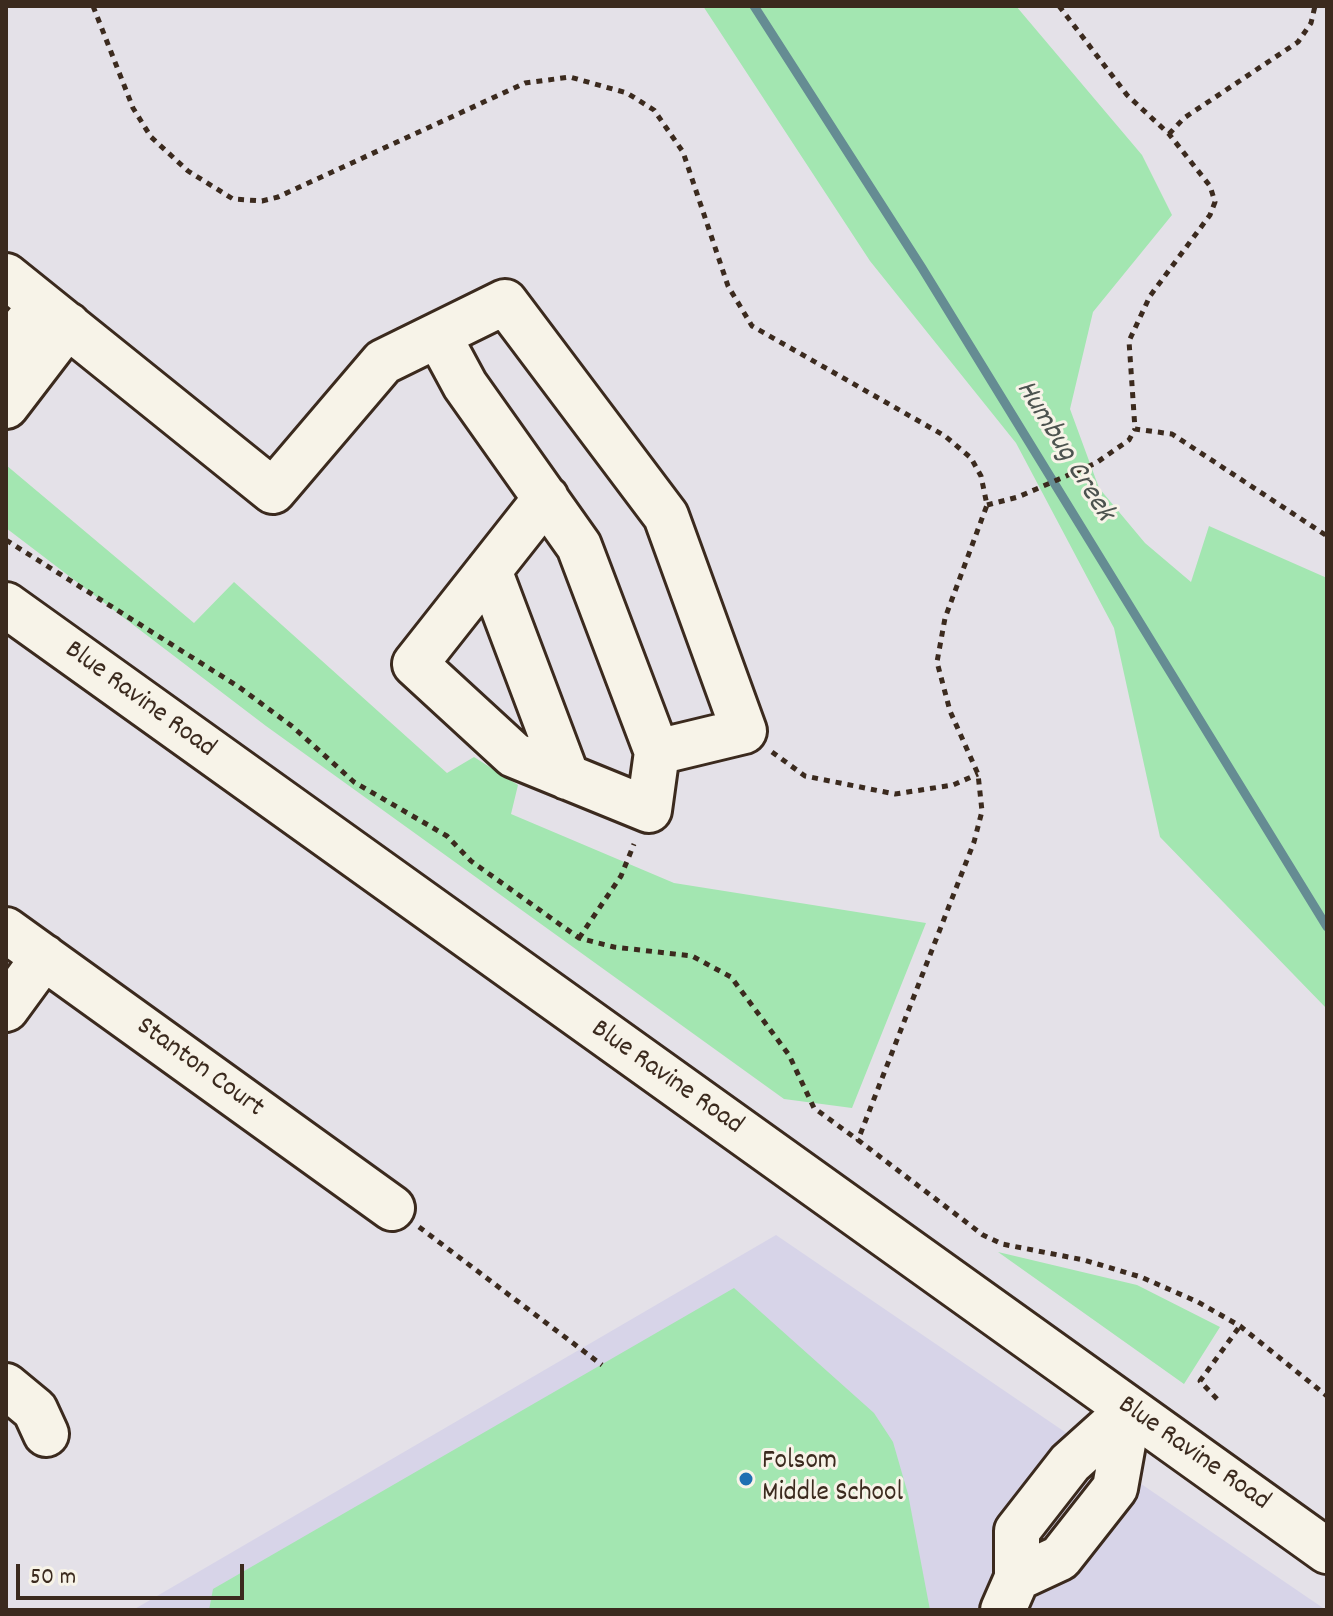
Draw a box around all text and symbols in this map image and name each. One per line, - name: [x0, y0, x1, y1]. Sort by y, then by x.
- water label: Humbug Creek: [1005, 375, 1121, 529]
- street label: Blue Ravine Road: [57, 635, 221, 767]
- street label: Stanton Court: [128, 1011, 270, 1127]
- street label: Blue Ravine Road: [583, 1014, 749, 1144]
- street label: Blue Ravine Road: [1110, 1390, 1276, 1520]
- place label: Folsom Middle School: [762, 1446, 903, 1512]
- marker: Folsom Middle School: [737, 1470, 755, 1488]
- scale bar: [20, 1548, 248, 1598]
- text: 50 m: [30, 1561, 76, 1595]

